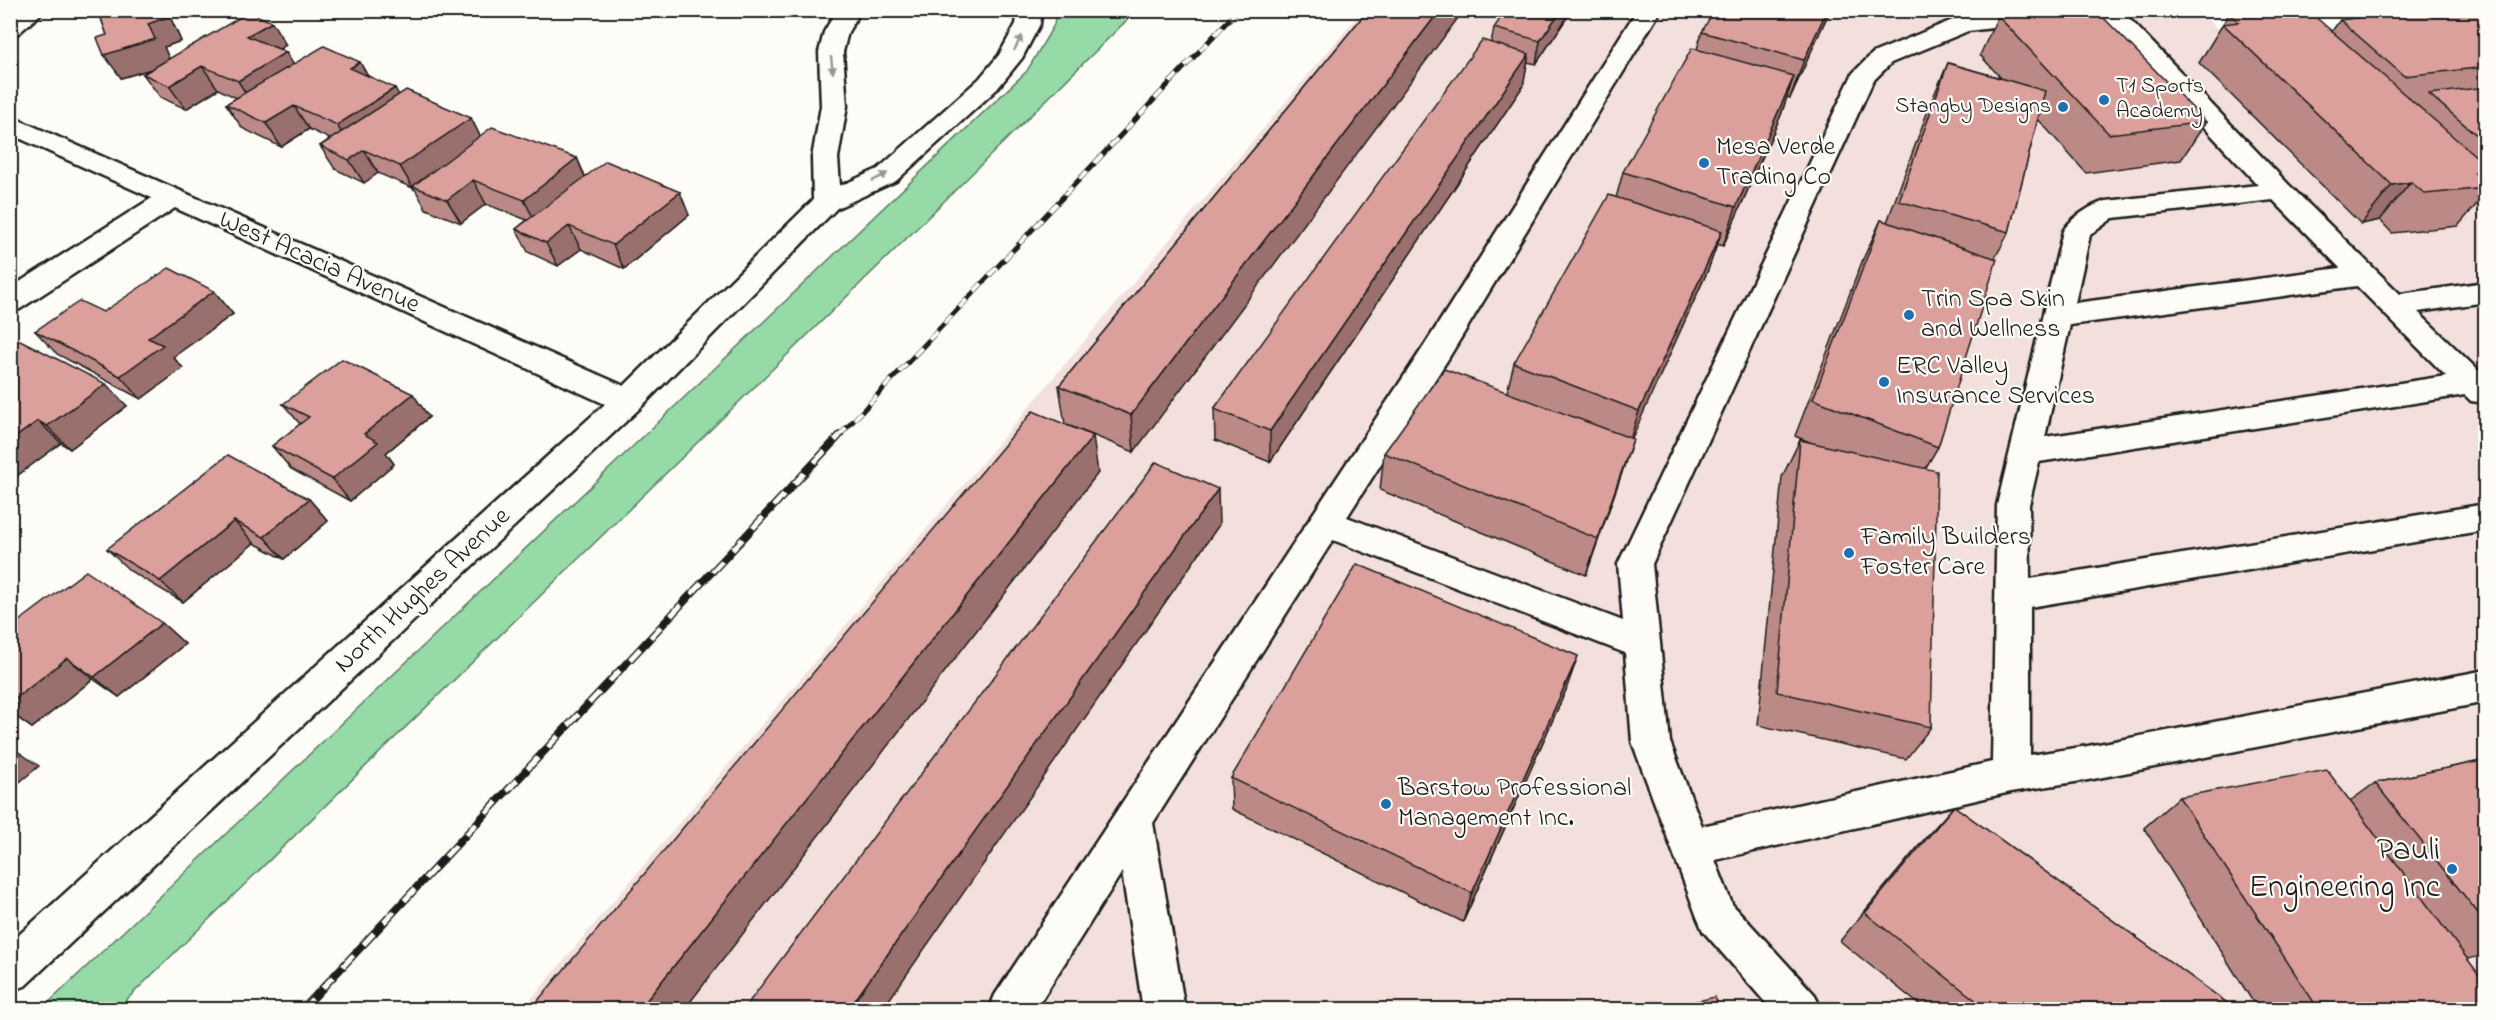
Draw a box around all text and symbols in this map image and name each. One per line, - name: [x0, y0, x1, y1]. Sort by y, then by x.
- one-way arrow: [1013, 34, 1023, 51]
- one-way arrow: [827, 55, 837, 74]
- place label: T1 Sports Academy: [2116, 71, 2204, 129]
- place label: Stangby Designs: [1895, 91, 2051, 124]
- marker: T1 Sports Academy: [2097, 93, 2111, 107]
- marker: Stangby Designs: [2056, 100, 2070, 114]
- place label: Mesa Verde Trading Co: [1716, 129, 1836, 197]
- marker: Mesa Verde Trading Co: [1697, 156, 1711, 170]
- one-way arrow: [871, 173, 888, 182]
- street label: West Acacia Avenue: [212, 202, 426, 325]
- place label: Trin Spa Skin and Wellness: [1921, 281, 2065, 349]
- marker: Trin Spa Skin and Wellness: [1902, 308, 1916, 322]
- place label: ERC Valley Insurance Services: [1896, 348, 2095, 416]
- marker: ERC Valley Insurance Services: [1877, 375, 1891, 389]
- street label: North Hughes Avenue: [326, 499, 520, 683]
- place label: Family Builders Foster Care: [1860, 519, 2031, 587]
- marker: Family Builders Foster Care: [1842, 546, 1856, 560]
- place label: Barstow Professional Management Inc.: [1397, 770, 1631, 838]
- marker: Barstow Professional Management Inc.: [1379, 797, 1393, 811]
- place label: Pauli Engineering Inc: [2249, 828, 2441, 912]
- marker: Pauli Engineering Inc: [2445, 862, 2459, 876]

